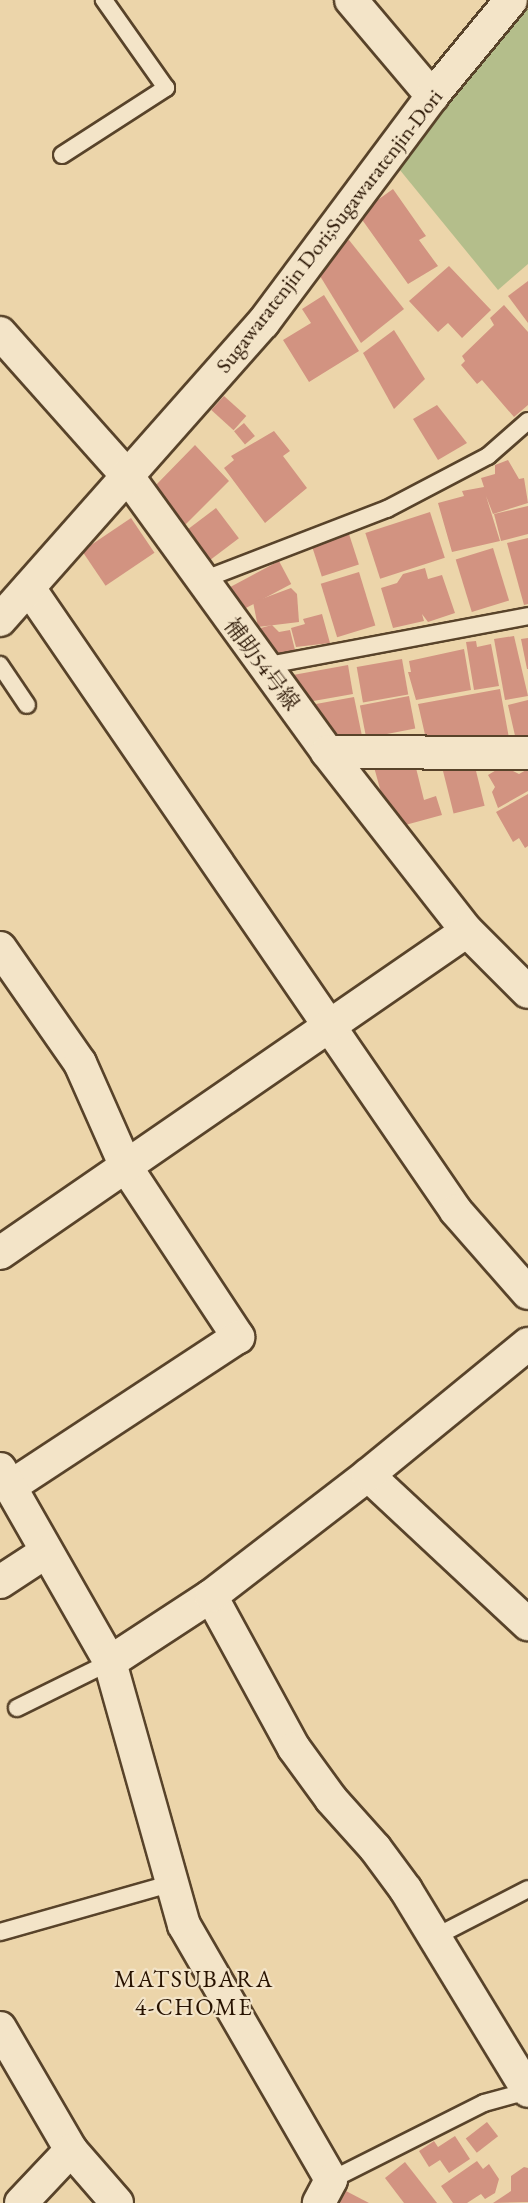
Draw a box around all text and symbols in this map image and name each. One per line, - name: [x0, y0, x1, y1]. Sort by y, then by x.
- street label: Sugawaratenjin Dori;Sugawaratenjin-Dori: [210, 84, 448, 378]
- street label: 補助54号線: [219, 612, 305, 716]
- district label: MATSUBARA 4-CHOME: [114, 1965, 274, 2021]

